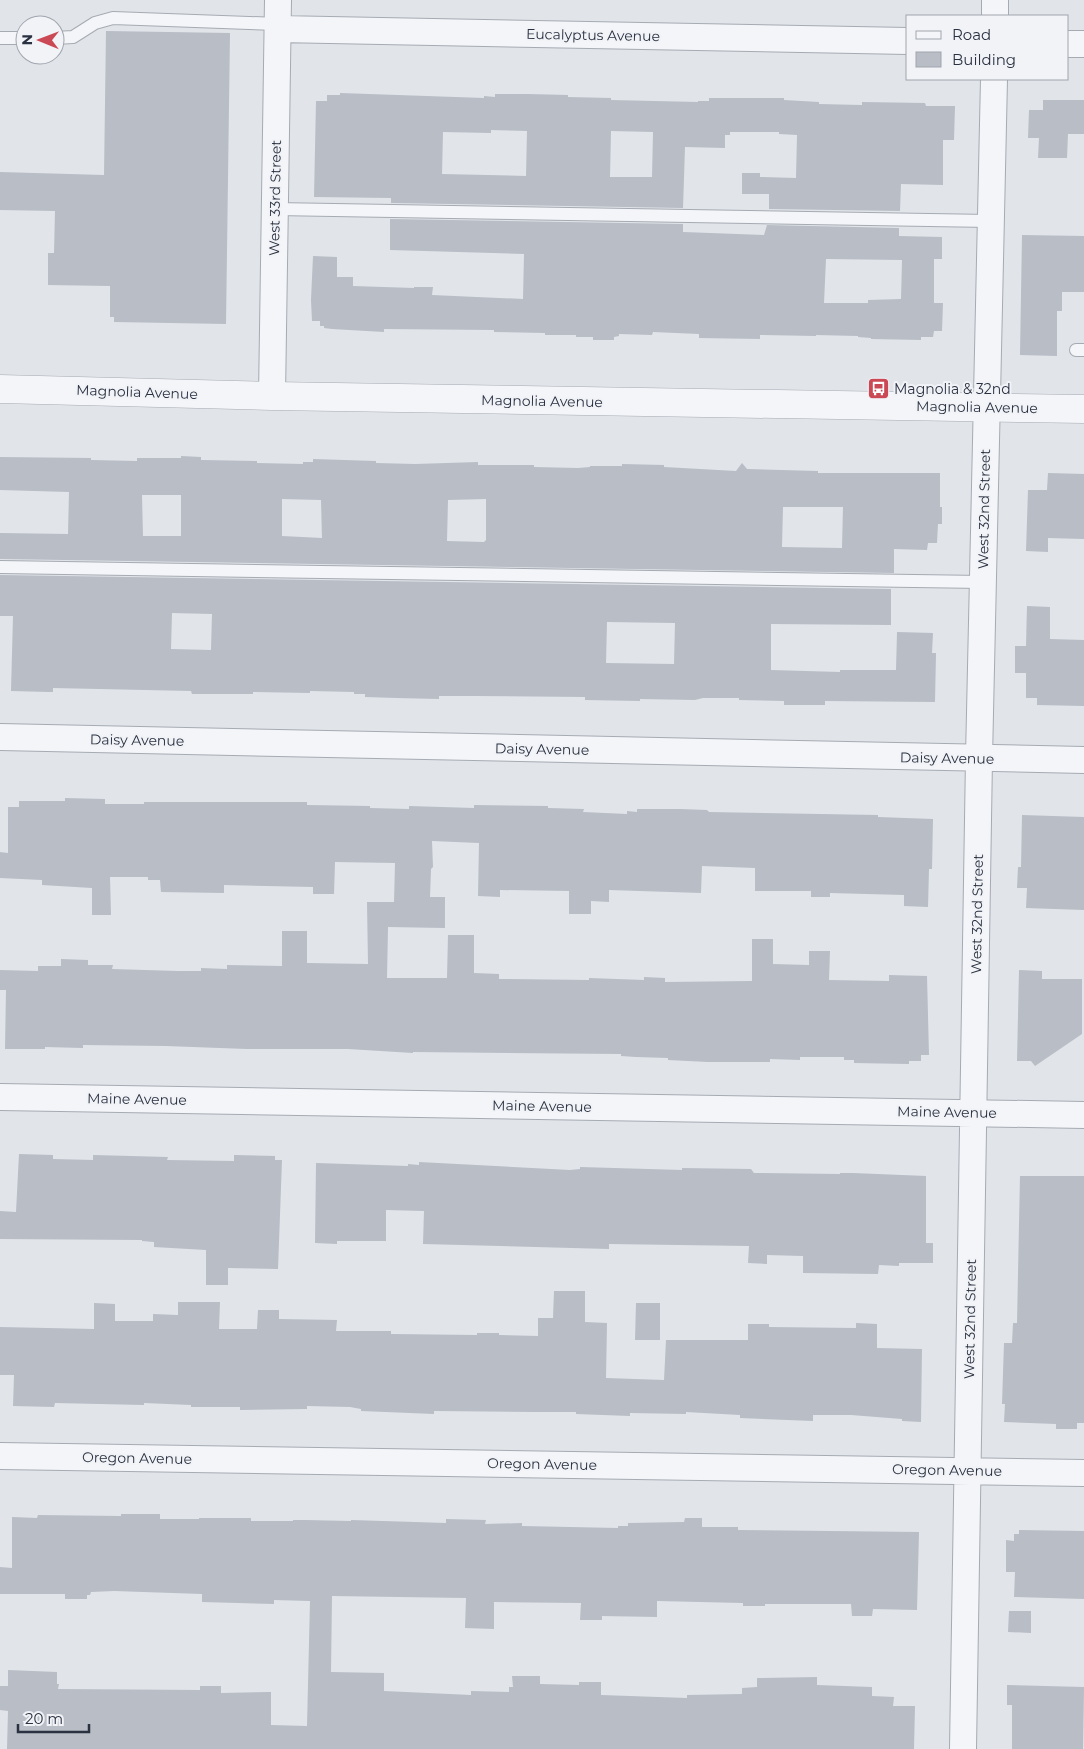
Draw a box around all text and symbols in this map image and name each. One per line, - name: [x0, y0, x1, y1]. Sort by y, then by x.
- north arrow: [15, 15, 65, 65]
- legend: [906, 15, 1069, 80]
- street label: Eucalyptus Avenue: [526, 25, 660, 45]
- text: Road: [952, 25, 991, 44]
- text: N: [18, 34, 36, 46]
- text: Building: [952, 50, 1016, 69]
- street label: West 33rd Street: [265, 140, 285, 256]
- bus stop icon: Magnolia & 32nd: [866, 377, 890, 401]
- place label: Magnolia & 32nd: [894, 380, 1011, 398]
- street label: Magnolia Avenue: [76, 381, 198, 403]
- street label: Magnolia Avenue: [481, 391, 603, 411]
- street label: Magnolia Avenue: [916, 397, 1038, 417]
- street label: West 32nd Street: [974, 448, 994, 569]
- street label: Daisy Avenue: [90, 730, 184, 750]
- street label: Daisy Avenue: [495, 739, 589, 759]
- street label: Daisy Avenue: [900, 748, 994, 768]
- street label: West 32nd Street: [967, 853, 987, 974]
- street label: Maine Avenue: [87, 1089, 187, 1109]
- street label: Maine Avenue: [492, 1096, 592, 1116]
- street label: Maine Avenue: [897, 1102, 997, 1122]
- street label: West 32nd Street: [960, 1258, 980, 1379]
- street label: Oregon Avenue: [82, 1448, 192, 1468]
- street label: Oregon Avenue: [487, 1454, 597, 1474]
- street label: Oregon Avenue: [892, 1460, 1002, 1480]
- scale bar: [18, 1702, 89, 1734]
- text: 20 m: [25, 1709, 63, 1728]

